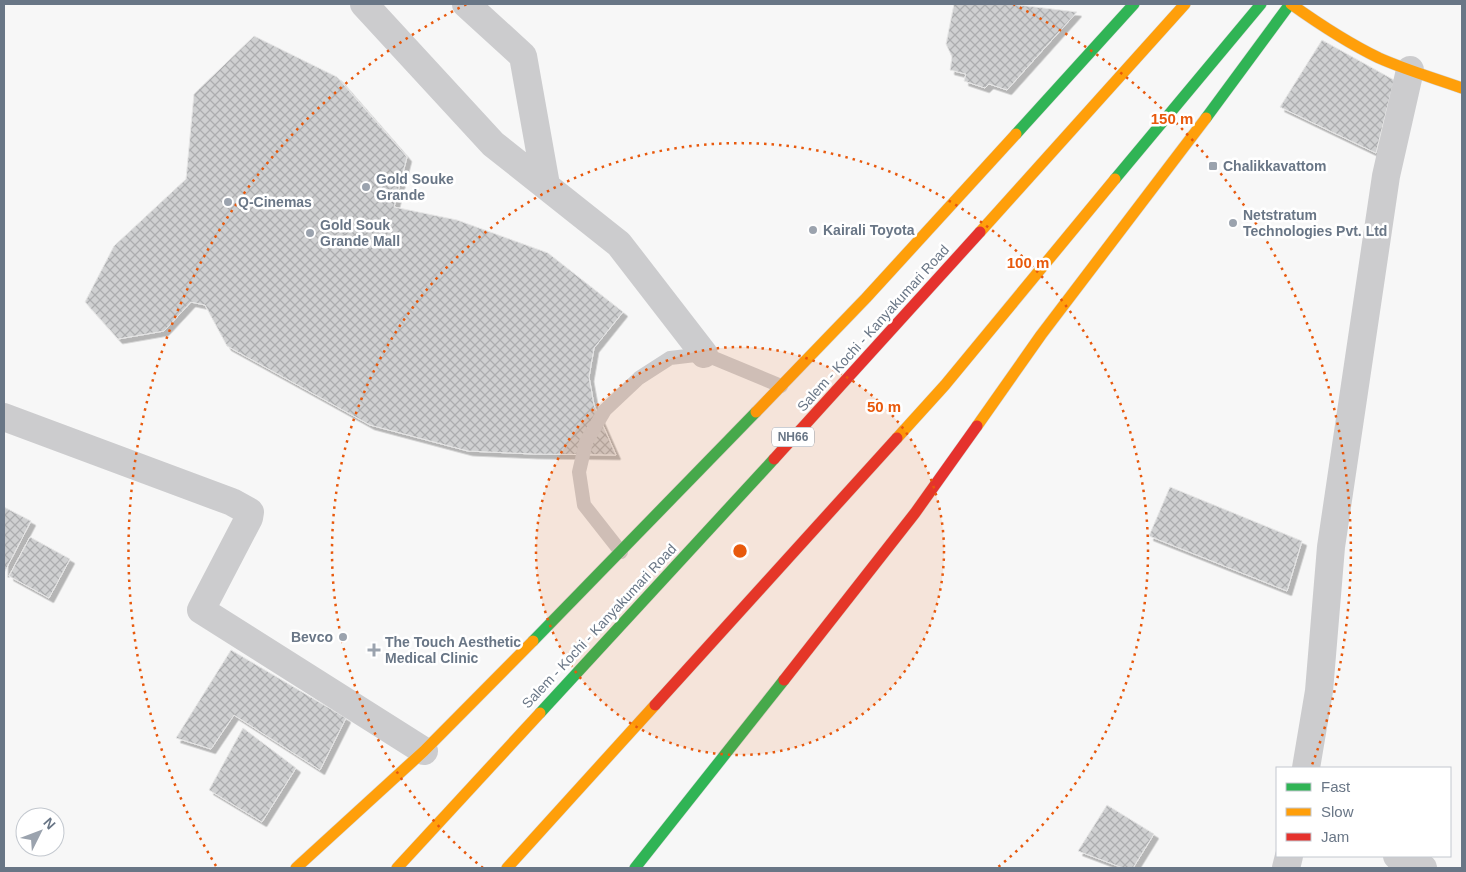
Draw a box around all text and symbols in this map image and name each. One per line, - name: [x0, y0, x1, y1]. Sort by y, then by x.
- text: 150 m: [1151, 110, 1193, 127]
- place label: Chalikkavattom: [1223, 158, 1326, 174]
- marker: Chalikkavattom: [1207, 160, 1219, 172]
- place label: Gold Souke Grande: [376, 171, 454, 203]
- marker: Gold Souke Grande: [360, 181, 372, 193]
- place label: Q-Cinemas: [238, 194, 312, 210]
- marker: Q-Cinemas: [222, 196, 234, 208]
- place label: Netstratum Technologies Pvt. Ltd: [1243, 207, 1387, 239]
- place label: Gold Souk Grande Mall: [320, 217, 400, 249]
- marker: Netstratum Technologies Pvt. Ltd: [1227, 217, 1239, 229]
- place label: Kairali Toyota: [823, 222, 915, 238]
- marker: Kairali Toyota: [807, 224, 819, 236]
- marker: Gold Souk Grande Mall: [304, 227, 316, 239]
- street label: Salem - Kochi - Kanyakumari Road: [794, 241, 952, 415]
- text: 100 m: [1007, 254, 1049, 271]
- text: 50 m: [867, 398, 901, 415]
- road number: NH66: [772, 428, 814, 447]
- street label: Salem - Kochi - Kanyakumari Road: [519, 541, 679, 711]
- centre of rings: [731, 542, 749, 560]
- place label: Bevco: [291, 629, 333, 645]
- marker: Bevco: [337, 631, 349, 643]
- place label: The Touch Aesthetic Medical Clinic: [385, 634, 521, 666]
- marker: The Touch Aesthetic Medical Clinic: [367, 643, 381, 657]
- legend: [1276, 767, 1451, 857]
- text: Fast: [1321, 778, 1351, 795]
- text: Slow: [1321, 803, 1354, 820]
- north arrow: [15, 807, 65, 857]
- text: N: [40, 814, 59, 832]
- text: Jam: [1321, 828, 1349, 845]

